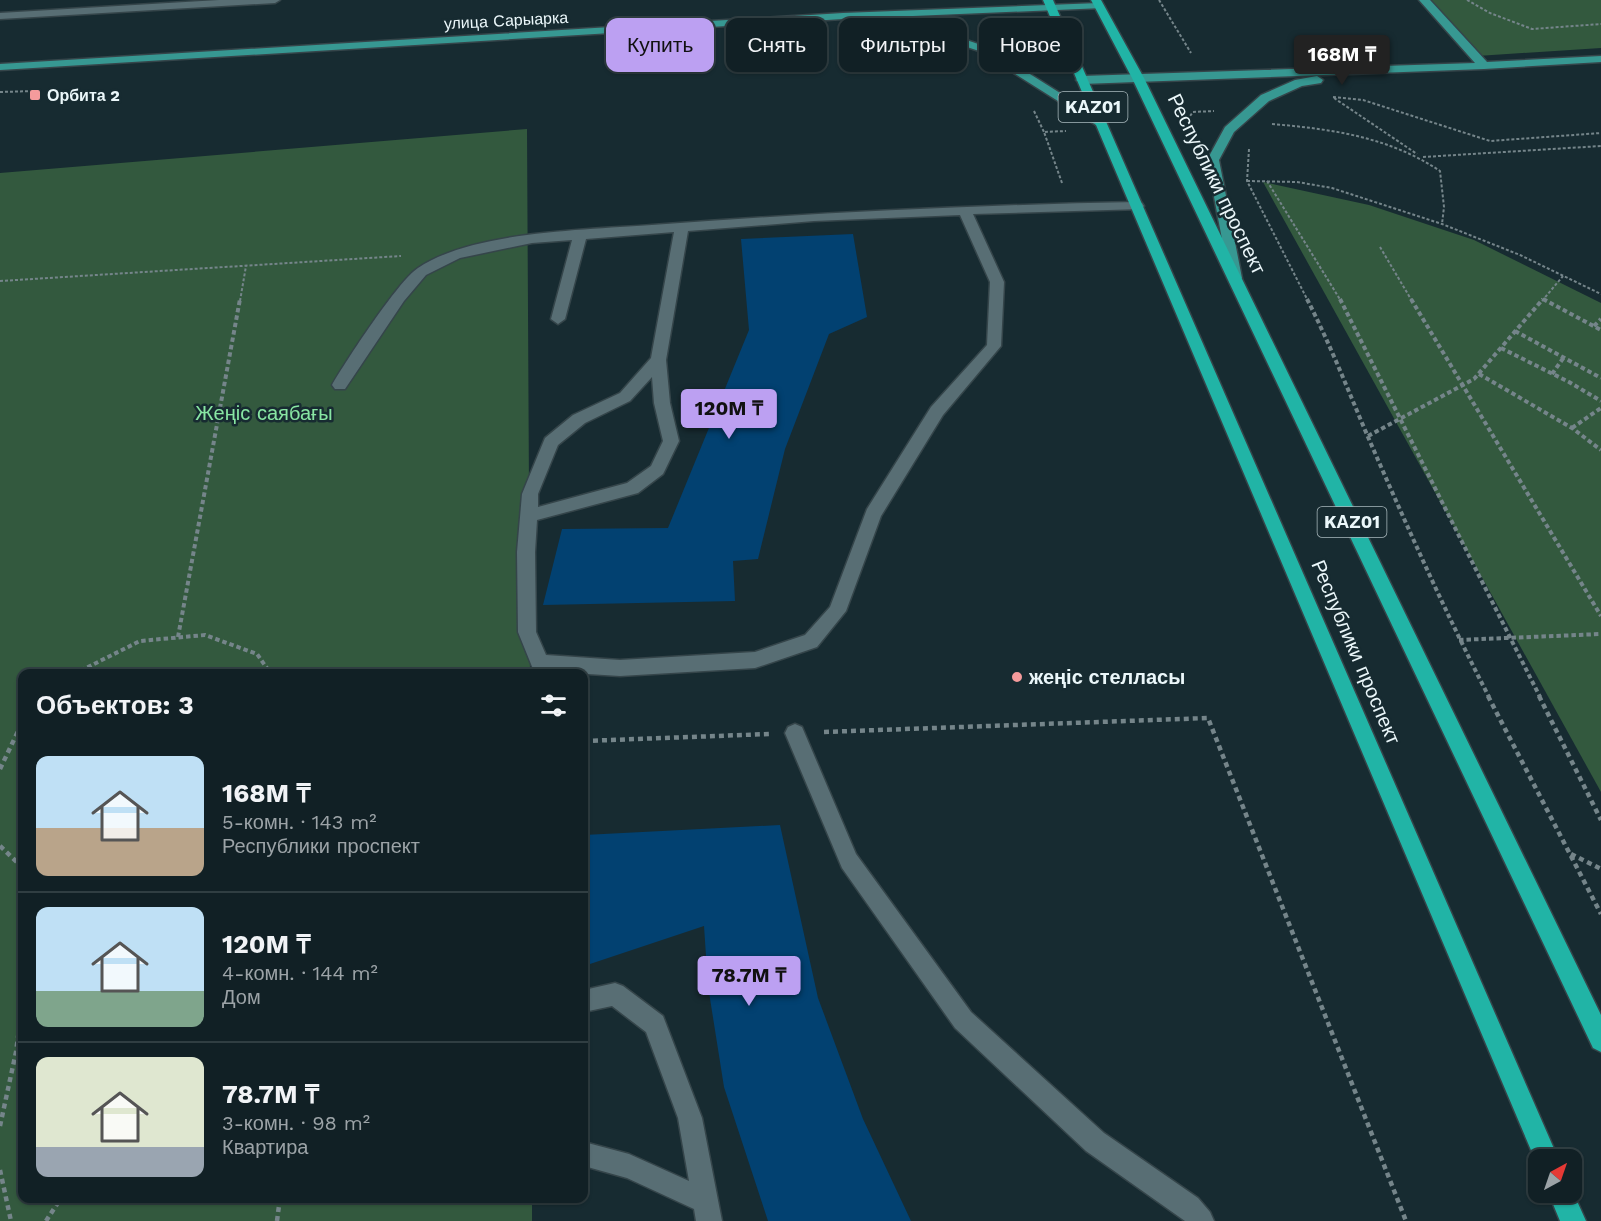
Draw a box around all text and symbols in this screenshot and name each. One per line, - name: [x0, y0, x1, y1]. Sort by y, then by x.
- street label: улица Сарыарка: [443, 8, 569, 33]
- chip: Купить: [606, 18, 714, 72]
- chip: Снять: [726, 18, 827, 72]
- chip: Фильтры: [839, 18, 967, 72]
- chip: Новое: [979, 18, 1082, 72]
- pin: 168M ₸: [1293, 35, 1391, 86]
- text: 168M ₸: [1308, 42, 1376, 66]
- place label: Орбита 2: [47, 86, 120, 105]
- marker: Орбита 2: [28, 88, 42, 102]
- street label: Республики проспект: [1163, 90, 1271, 278]
- road number: KАZ01: [1058, 92, 1128, 122]
- pin: 120M ₸: [680, 389, 778, 440]
- text: 120M ₸: [695, 396, 763, 420]
- park label: Жеңіс саябағы: [195, 401, 333, 425]
- road number: KАZ01: [1318, 507, 1386, 537]
- street label: Республики проспект: [1306, 556, 1406, 748]
- place label: жеңіс стелласы: [1028, 665, 1185, 689]
- marker: жеңіс стелласы: [1010, 670, 1024, 684]
- icon: filters: [537, 689, 570, 722]
- text: Объектов: 3: [36, 690, 194, 720]
- text: 168M ₸: [222, 778, 311, 808]
- icon: home: [84, 780, 156, 852]
- text: 5-комн. · 143 m²: [222, 810, 377, 834]
- text: Республики проспект: [222, 834, 420, 858]
- text: 120M ₸: [222, 929, 311, 959]
- icon: home: [84, 931, 156, 1003]
- pin: 78.7M ₸: [694, 956, 804, 1007]
- text: 4-комн. · 144 m²: [222, 961, 378, 985]
- text: 78.7M ₸: [712, 963, 786, 987]
- text: Дом: [222, 985, 261, 1009]
- text: 78.7M ₸: [222, 1079, 319, 1109]
- icon: home: [84, 1081, 156, 1153]
- text: 3-комн. · 98 m²: [222, 1111, 370, 1135]
- text: Квартира: [222, 1135, 308, 1159]
- north arrow: [1528, 1149, 1582, 1203]
- map controls: [1528, 1149, 1582, 1203]

